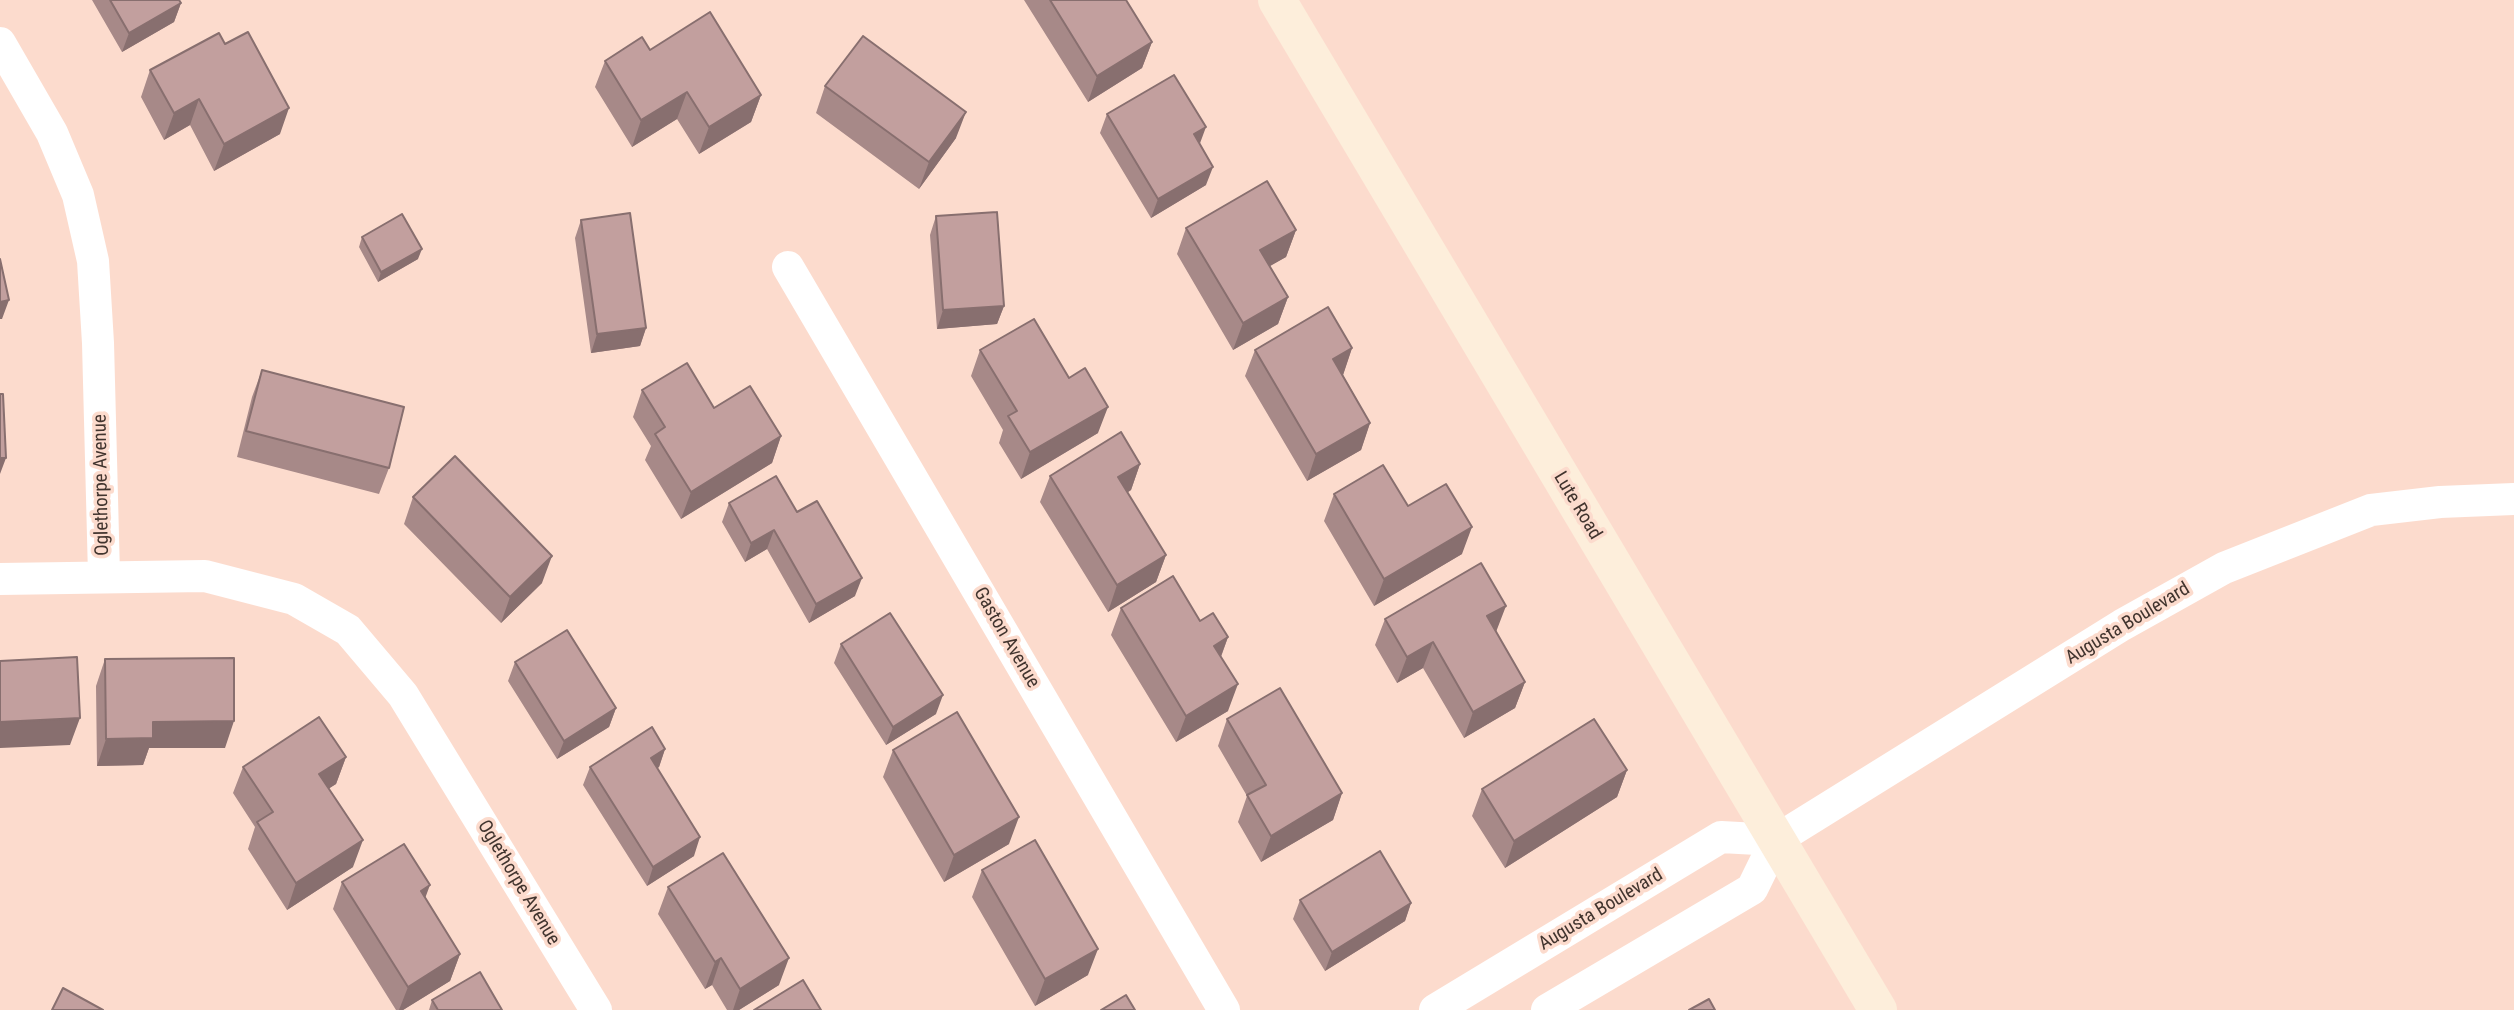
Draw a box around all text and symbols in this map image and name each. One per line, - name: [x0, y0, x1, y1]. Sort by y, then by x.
- street label: Oglethorpe Avenue: [89, 414, 115, 556]
- street label: Lute Road: [1548, 468, 1606, 544]
- street label: Augusta Boulevard: [2062, 578, 2194, 670]
- street label: Gaston Avenue: [968, 584, 1044, 692]
- street label: Oglethorpe Avenue: [472, 816, 564, 950]
- street label: Augusta Boulevard: [1535, 864, 1667, 956]

